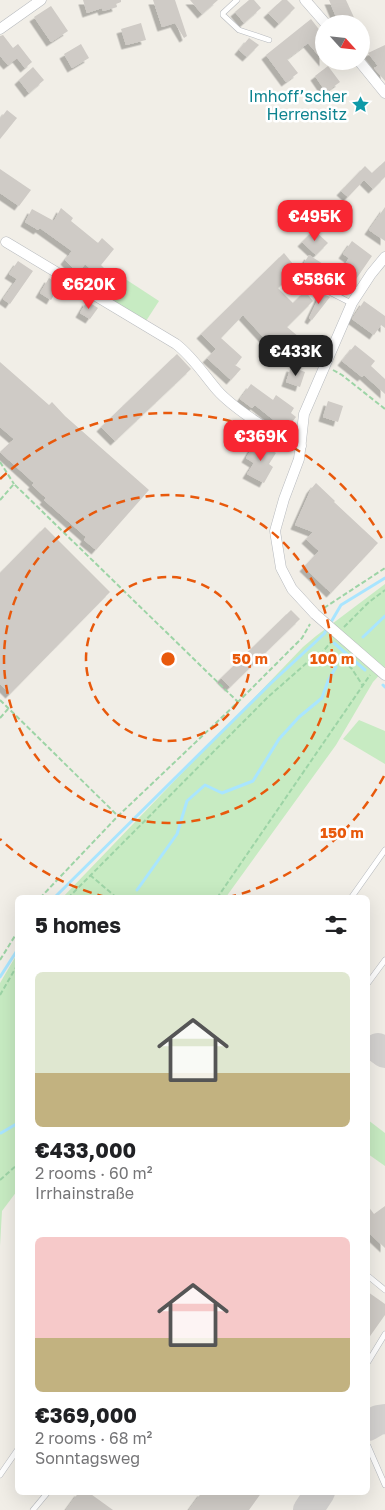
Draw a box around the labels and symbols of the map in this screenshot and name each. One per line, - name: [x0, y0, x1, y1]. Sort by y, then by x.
- north arrow: [315, 15, 370, 70]
- place label: Imhoff’scher Herrensitz: [249, 86, 347, 124]
- place icon: Imhoff’scher Herrensitz: [351, 95, 371, 115]
- pin: €495K: [280, 200, 350, 242]
- pin: €586K: [284, 262, 354, 305]
- pin: €620K: [54, 268, 124, 310]
- pin: €433K: [261, 334, 331, 377]
- pin: €369K: [226, 420, 296, 462]
- text: 50 m: [232, 649, 268, 667]
- text: 100 m: [310, 649, 354, 667]
- centre of rings: [159, 650, 177, 668]
- text: 150 m: [320, 823, 364, 841]

